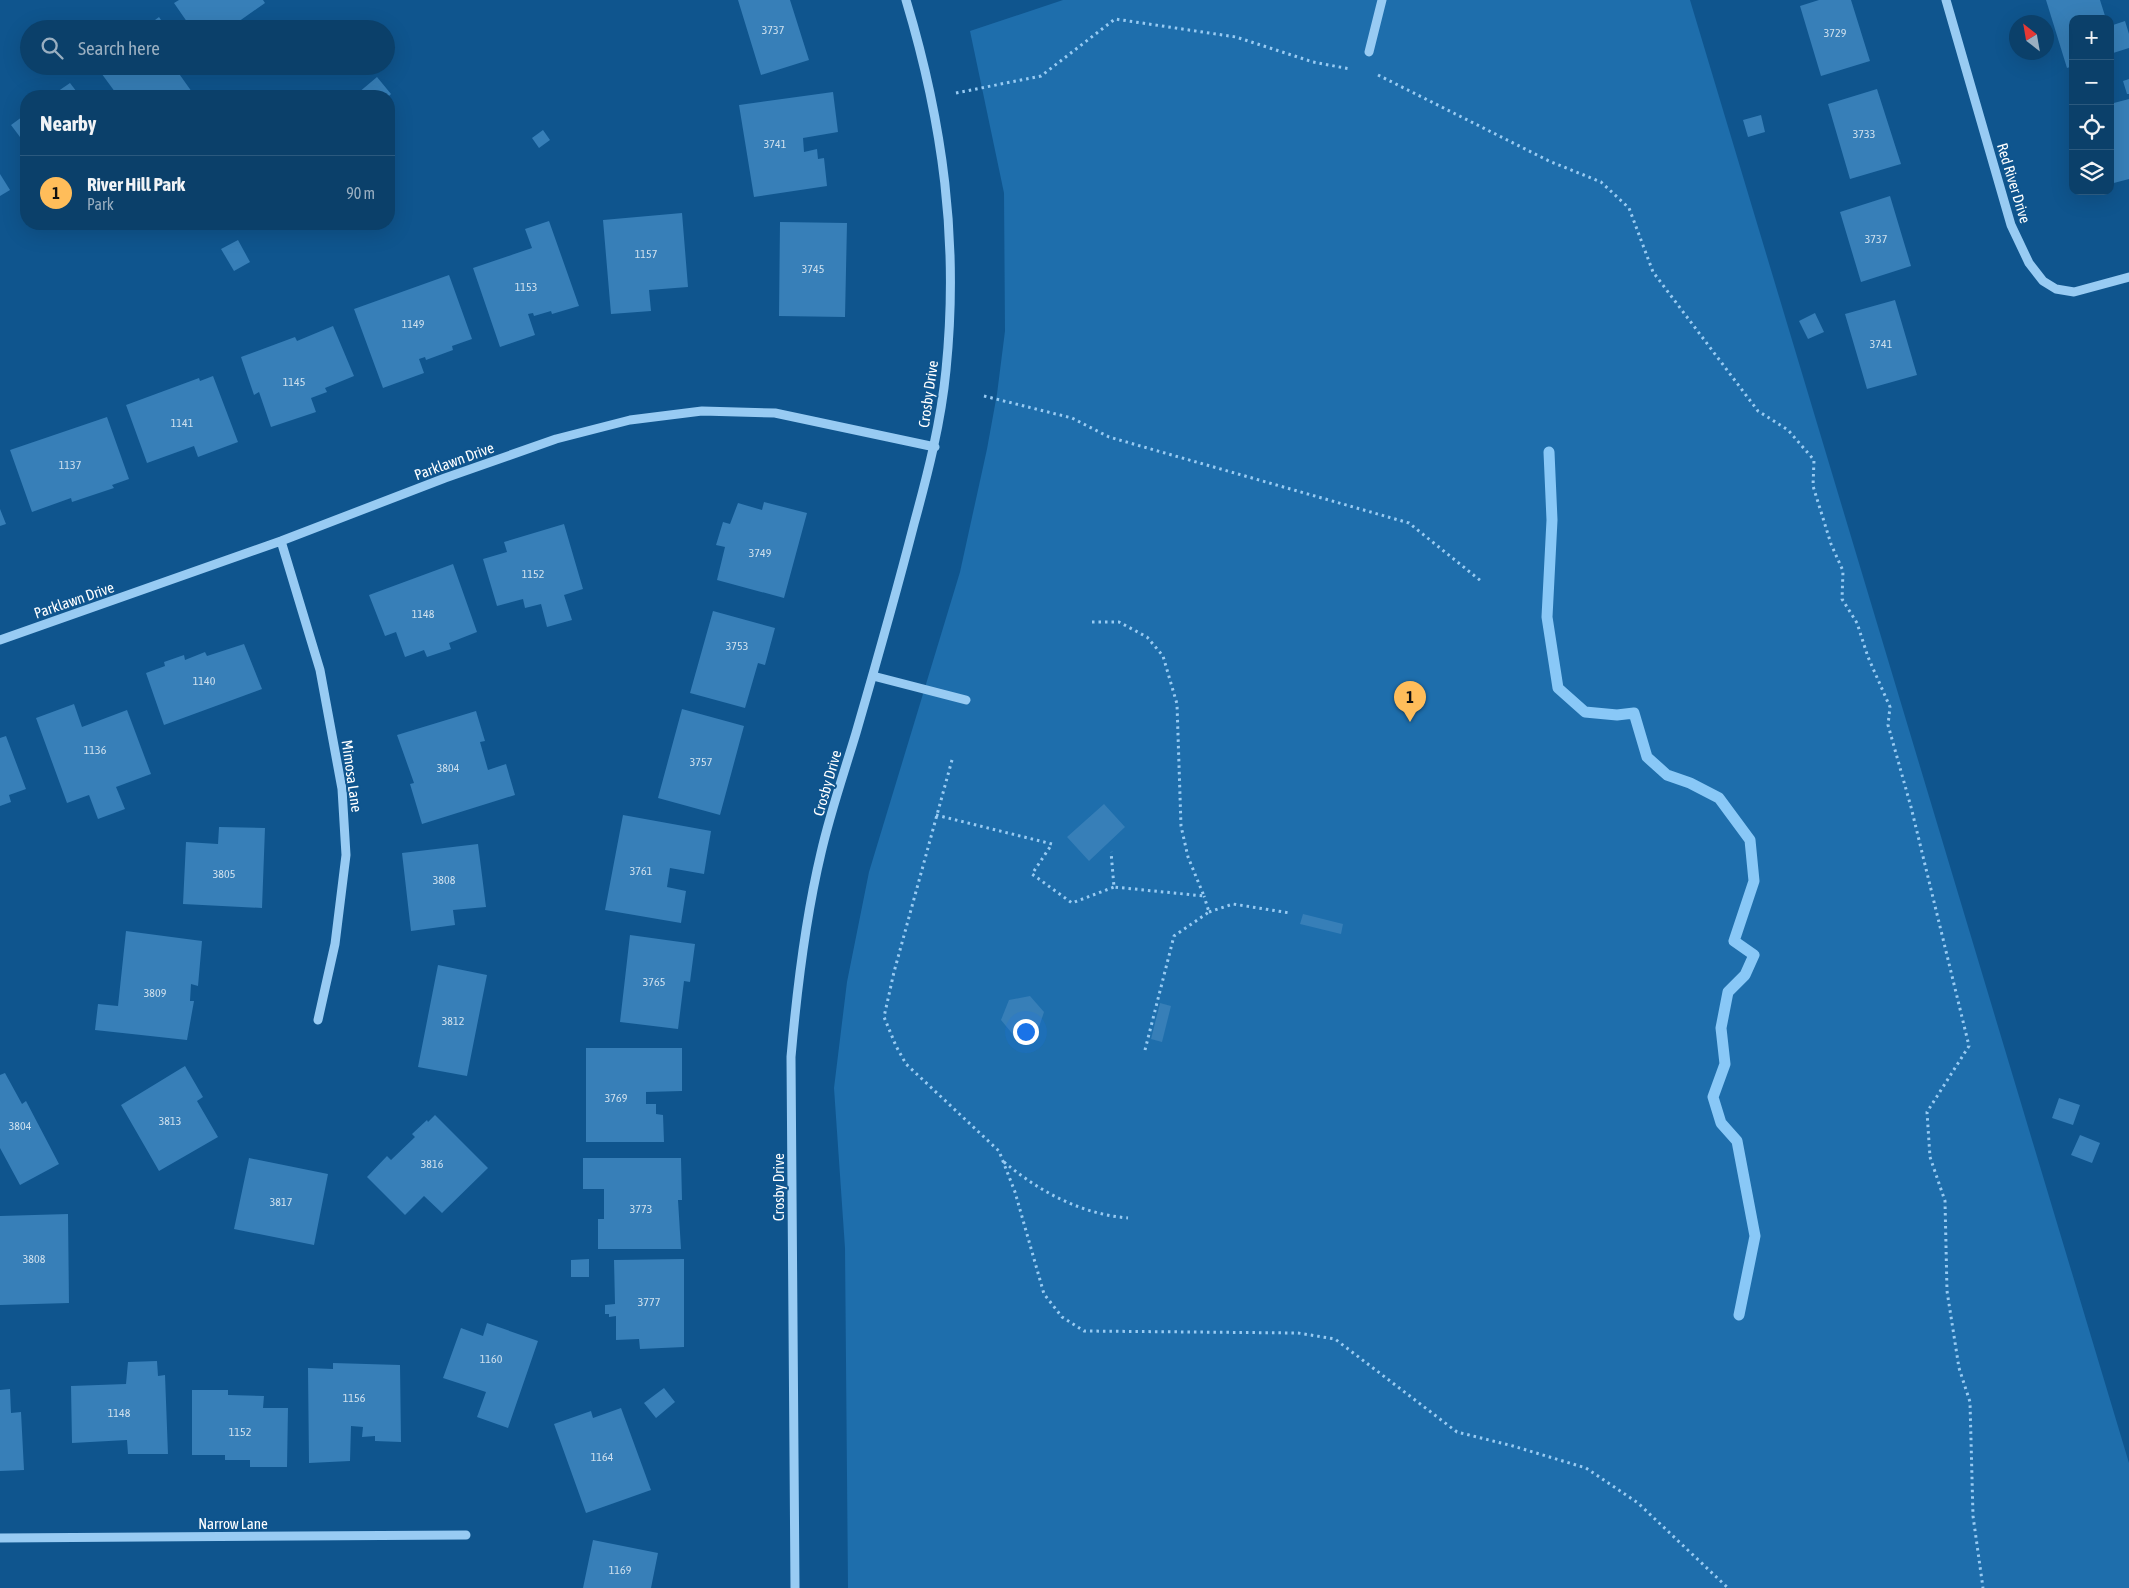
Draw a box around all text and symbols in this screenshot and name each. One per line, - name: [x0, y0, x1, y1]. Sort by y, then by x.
- north arrow: [2009, 15, 2054, 60]
- map controls: [2069, 15, 2114, 195]
- button: +: [2069, 15, 2114, 60]
- search box: [20, 20, 395, 75]
- house number: 3737: [762, 23, 785, 37]
- house number: 3729: [1824, 26, 1847, 40]
- icon: search: [38, 34, 66, 62]
- text: Search here: [78, 37, 160, 59]
- button: −: [2069, 60, 2114, 105]
- button: locate: [2069, 105, 2114, 150]
- text: Nearby: [40, 111, 96, 135]
- house number: 3733: [1853, 127, 1875, 141]
- house number: 3741: [764, 137, 787, 151]
- street label: Red River Drive: [1994, 141, 2034, 225]
- button: layers: [2069, 150, 2114, 195]
- text: River Hill Park: [87, 173, 185, 195]
- text: 1: [52, 184, 60, 202]
- text: 90 m: [346, 184, 375, 202]
- text: Park: [87, 195, 114, 213]
- house number: 3737: [1865, 232, 1888, 246]
- house number: 1157: [635, 247, 658, 261]
- house number: 3745: [802, 262, 824, 276]
- house number: 1153: [515, 280, 537, 294]
- house number: 1149: [402, 317, 425, 331]
- house number: 3741: [1870, 337, 1893, 351]
- street label: Crosby Drive: [915, 359, 941, 429]
- house number: 1145: [283, 375, 305, 389]
- house number: 1141: [171, 416, 194, 430]
- street label: Parklawn Drive: [412, 439, 496, 483]
- house number: 1137: [59, 458, 82, 472]
- house number: 3749: [749, 546, 772, 560]
- house number: 1152: [522, 567, 544, 581]
- street label: Parklawn Drive: [32, 578, 116, 622]
- house number: 1148: [412, 607, 435, 621]
- house number: 3753: [726, 639, 748, 653]
- house number: 1140: [193, 674, 216, 688]
- pin: 1: [1394, 681, 1426, 722]
- street label: Mimosa Lane: [339, 739, 365, 813]
- house number: 1136: [84, 743, 107, 757]
- street label: Crosby Drive: [809, 748, 845, 818]
- house number: 3757: [690, 755, 713, 769]
- house number: 3804: [437, 761, 460, 775]
- house number: 3761: [630, 864, 653, 878]
- house number: 3805: [213, 867, 235, 881]
- house number: 3808: [433, 873, 456, 887]
- house number: 3765: [643, 975, 665, 989]
- house number: 3809: [144, 986, 167, 1000]
- house number: 3812: [442, 1014, 464, 1028]
- your location: [1013, 1019, 1039, 1045]
- house number: 3769: [605, 1091, 628, 1105]
- house number: 3813: [159, 1114, 181, 1128]
- house number: 3804: [9, 1119, 32, 1133]
- street label: Crosby Drive: [770, 1153, 787, 1221]
- house number: 3816: [421, 1157, 444, 1171]
- house number: 3817: [270, 1195, 293, 1209]
- house number: 3773: [630, 1202, 652, 1216]
- house number: 3808: [23, 1252, 46, 1266]
- house number: 3777: [638, 1295, 661, 1309]
- house number: 1160: [480, 1352, 503, 1366]
- house number: 1156: [343, 1391, 366, 1405]
- house number: 1148: [108, 1406, 131, 1420]
- house number: 1152: [229, 1425, 251, 1439]
- house number: 1164: [591, 1450, 614, 1464]
- street label: Narrow Lane: [198, 1515, 268, 1532]
- house number: 1169: [609, 1563, 632, 1577]

